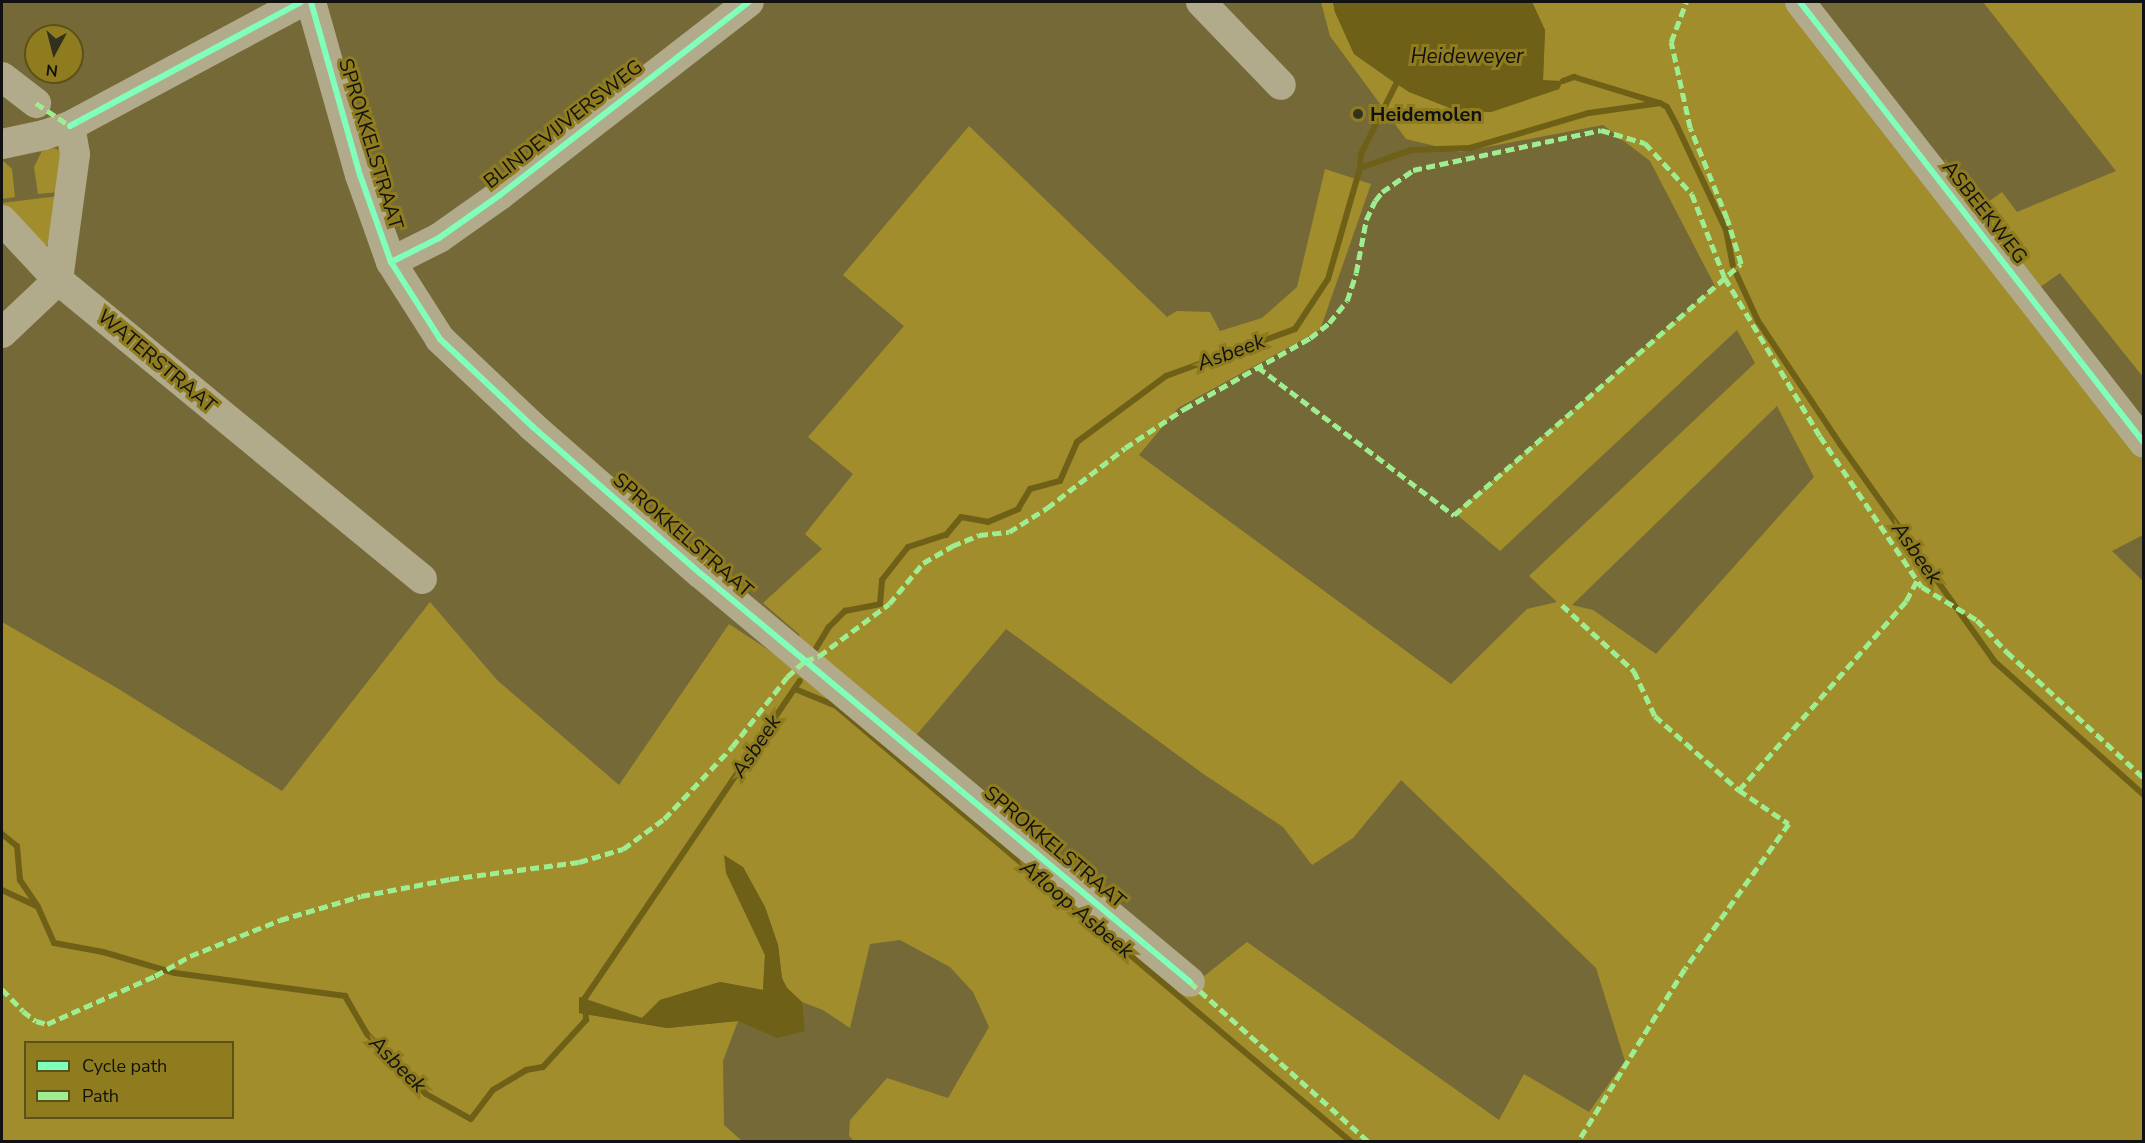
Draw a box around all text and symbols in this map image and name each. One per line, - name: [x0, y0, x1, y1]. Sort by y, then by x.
- north arrow: [24, 24, 84, 84]
- water label: Heideweyer: [1410, 43, 1524, 69]
- street label: BLINDEVIJVERSWEG: [479, 54, 647, 194]
- street label: SPROKKELSTRAAT: [334, 56, 408, 232]
- text: N: [45, 58, 59, 82]
- place label: Heidemolen: [1370, 102, 1482, 126]
- marker: Heidemolen: [1351, 107, 1365, 121]
- street label: ASBEEKWEG: [1937, 156, 2033, 268]
- street label: WATERSTRAAT: [93, 304, 221, 418]
- water label: Asbeek: [1194, 328, 1268, 376]
- street label: SPROKKELSTRAAT: [608, 468, 758, 602]
- water label: Asbeek: [1886, 517, 1948, 589]
- water label: Asbeek: [726, 710, 786, 782]
- street label: SPROKKELSTRAAT: [979, 781, 1131, 913]
- water label: Afloop Asbeek: [1015, 854, 1139, 964]
- water label: Asbeek: [364, 1030, 432, 1098]
- legend: [24, 1041, 234, 1119]
- text: Cycle path: [82, 1054, 167, 1078]
- text: Path: [82, 1084, 119, 1108]

